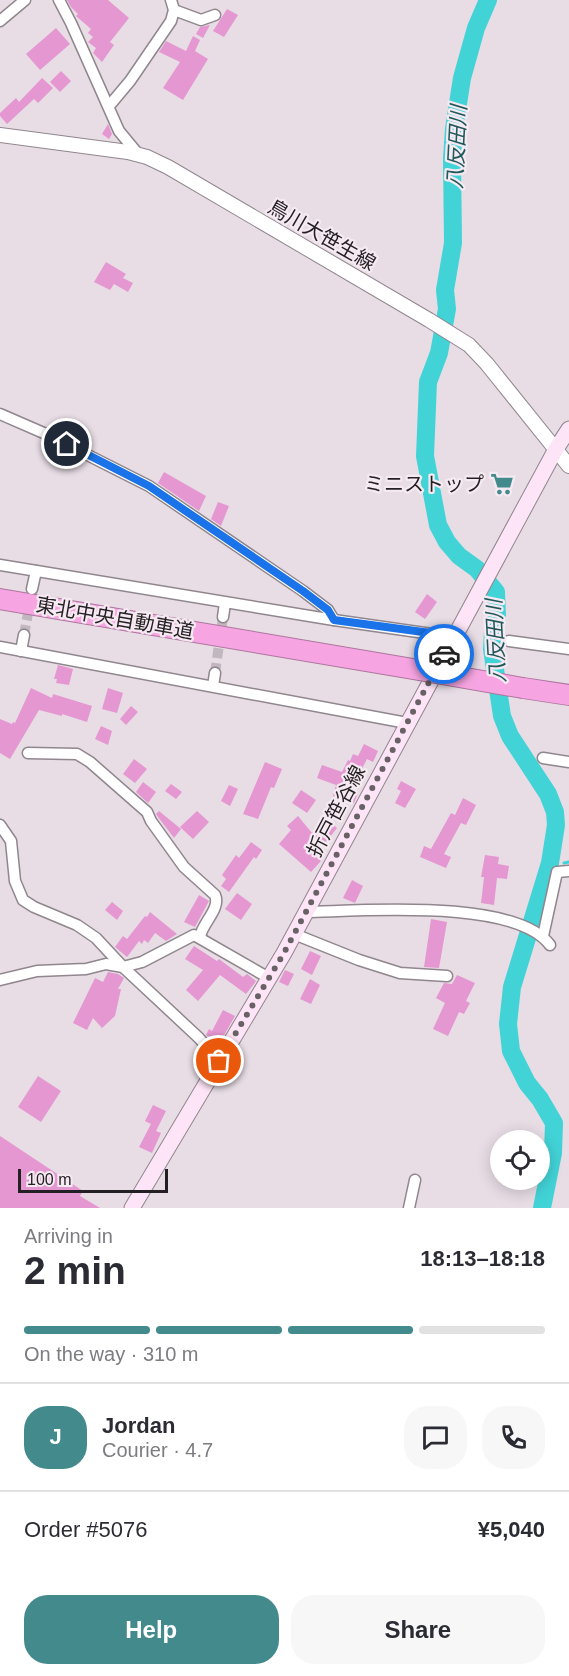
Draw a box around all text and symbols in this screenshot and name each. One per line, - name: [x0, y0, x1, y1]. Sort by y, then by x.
- water label: 八反田川: [443, 102, 470, 190]
- street label: 鳥川大笹生線: [265, 195, 379, 275]
- pin: [41, 418, 92, 469]
- icon: home: [50, 427, 83, 460]
- supermarket icon: ミニストップ: [489, 471, 515, 497]
- place label: ミニストップ: [364, 473, 484, 495]
- street label: 東北中央自動車道: [34, 593, 196, 643]
- water label: 八反田川: [482, 596, 509, 684]
- courier: [414, 624, 474, 684]
- icon: car: [428, 638, 461, 671]
- street label: 折戸笹谷線: [303, 762, 369, 860]
- pin: [193, 1035, 244, 1086]
- icon: bag: [202, 1044, 235, 1077]
- map controls: [490, 1130, 550, 1190]
- button: locate: [490, 1130, 550, 1190]
- scale bar: [18, 1166, 168, 1194]
- text: 100 m: [27, 1171, 71, 1188]
- text: Arriving in: [24, 1225, 113, 1247]
- text: 18:13–18:18: [420, 1246, 545, 1271]
- text: 2 min: [24, 1249, 126, 1292]
- text: On the way · 310 m: [24, 1343, 199, 1365]
- button: chat: [404, 1406, 467, 1469]
- button: phone: [482, 1406, 545, 1469]
- text: Jordan: [102, 1413, 175, 1438]
- text: J: [49, 1424, 62, 1449]
- text: Courier · 4.7: [102, 1439, 213, 1461]
- text: Order #5076: [24, 1517, 148, 1542]
- text: ¥5,040: [478, 1517, 545, 1542]
- button: Help: [24, 1595, 279, 1664]
- button: Share: [291, 1595, 545, 1664]

